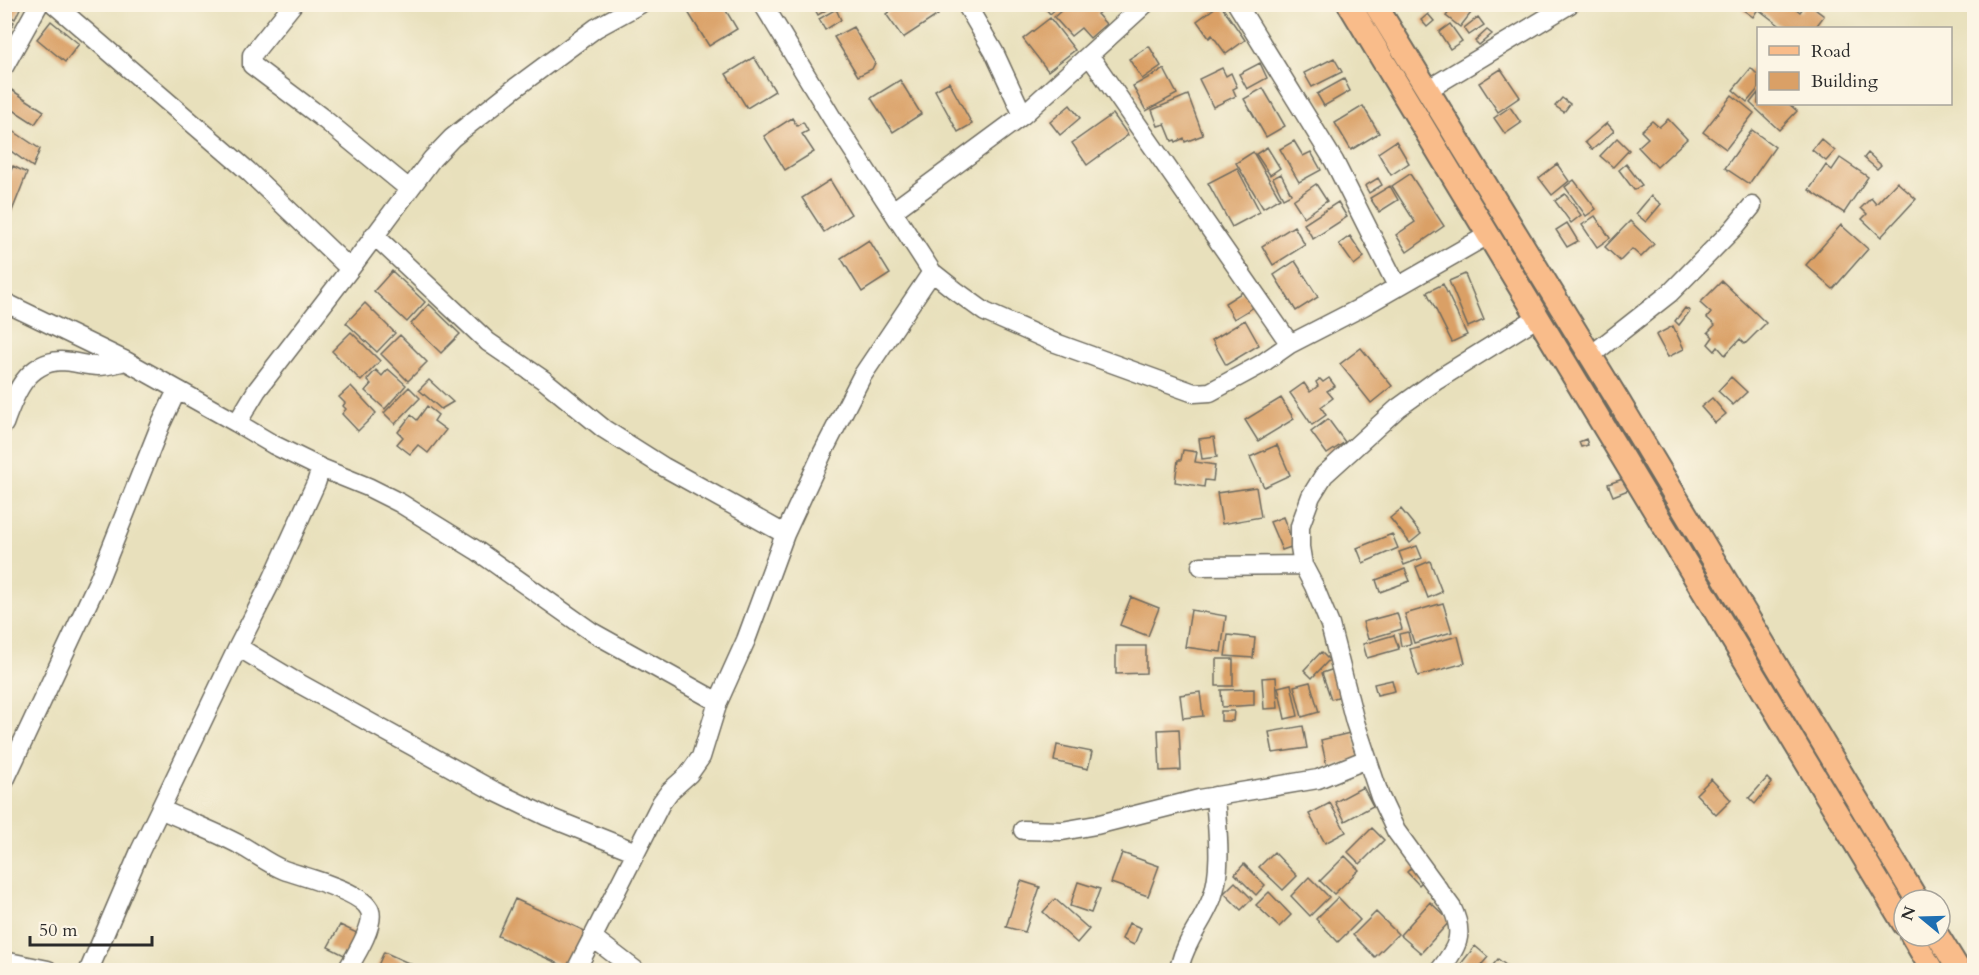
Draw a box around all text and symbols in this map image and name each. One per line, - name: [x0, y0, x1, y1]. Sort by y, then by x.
- legend: [1757, 27, 1952, 105]
- text: Road: [1811, 39, 1851, 64]
- text: Building: [1811, 69, 1879, 94]
- north arrow: [1892, 888, 1952, 948]
- text: N: [1896, 903, 1921, 924]
- scale bar: [30, 909, 152, 947]
- text: 50 m: [39, 918, 78, 943]

